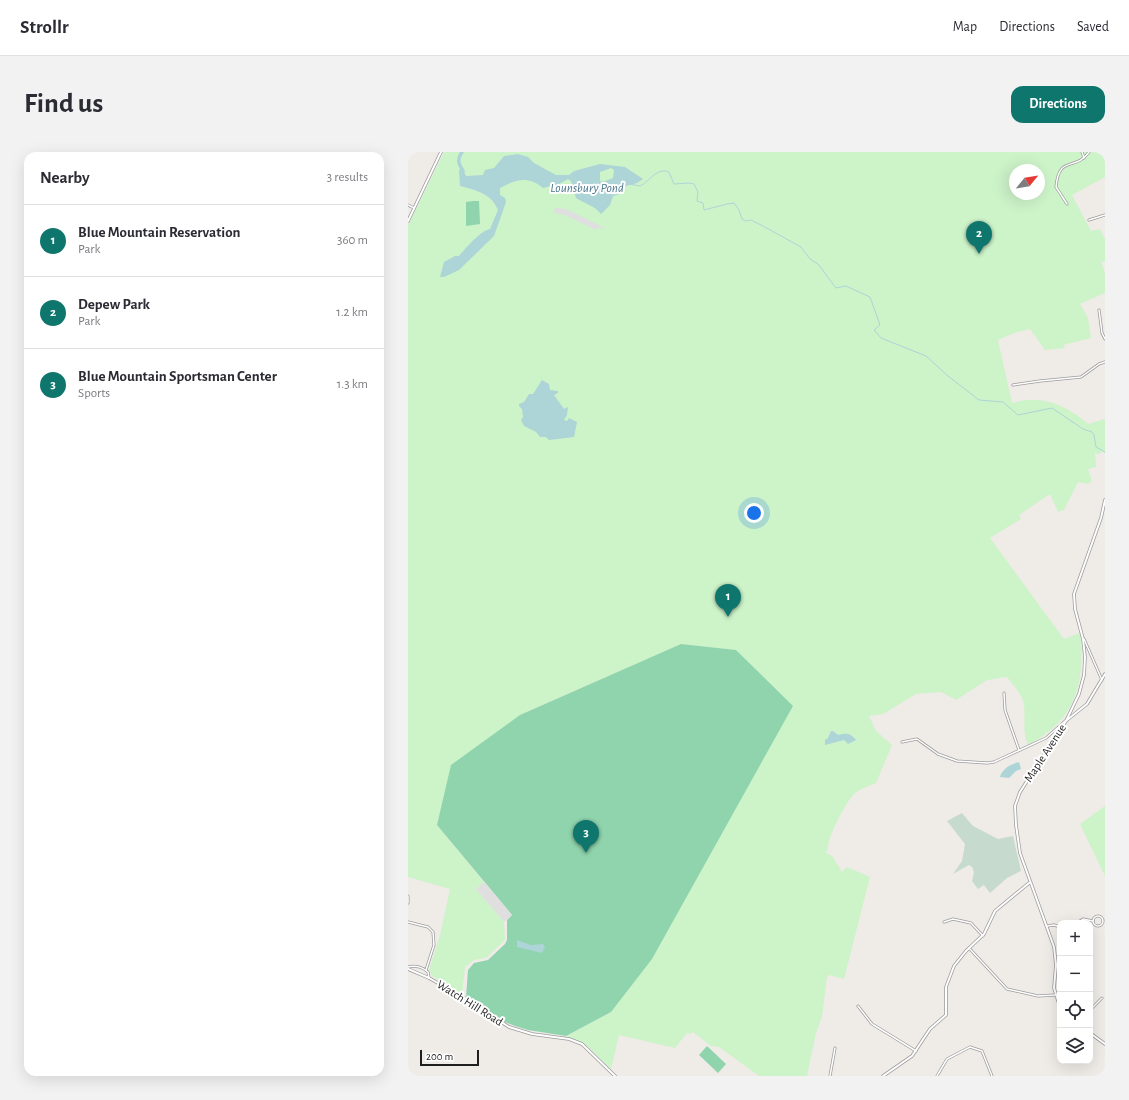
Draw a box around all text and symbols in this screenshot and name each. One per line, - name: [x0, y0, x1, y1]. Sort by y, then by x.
- text: Strollr: [20, 18, 69, 37]
- text: Map: [953, 20, 977, 34]
- text: Directions: [999, 20, 1055, 34]
- text: Saved: [1077, 20, 1109, 34]
- button: Directions: [1011, 86, 1105, 123]
- text: Find us: [24, 90, 103, 118]
- north arrow: [1009, 164, 1045, 200]
- text: Nearby: [40, 169, 90, 186]
- text: 3 results: [327, 171, 368, 184]
- water label: Lounsbury Pond: [550, 182, 624, 195]
- pin: 2: [966, 221, 992, 254]
- text: Blue Mountain Reservation: [78, 225, 241, 240]
- text: 1: [51, 234, 55, 247]
- text: 360 m: [337, 234, 368, 247]
- text: Park: [78, 243, 100, 256]
- text: Depew Park: [78, 297, 150, 312]
- text: 2: [50, 306, 56, 319]
- text: 1.2 km: [336, 306, 368, 319]
- text: Park: [78, 315, 100, 328]
- text: Blue Mountain Sportsman Center: [78, 369, 277, 384]
- text: 3: [50, 378, 56, 391]
- text: 1.3 km: [337, 378, 368, 391]
- text: Sports: [78, 387, 110, 400]
- your location: [744, 503, 764, 523]
- pin: 1: [715, 584, 741, 617]
- street label: Maple Avenue: [1022, 722, 1068, 784]
- pin: 3: [573, 820, 599, 853]
- map controls: [1057, 920, 1093, 1064]
- button: +: [1057, 920, 1093, 956]
- button: −: [1057, 956, 1093, 992]
- street label: Watch Hill Road: [435, 978, 505, 1028]
- button: locate: [1057, 992, 1093, 1028]
- button: layers: [1057, 1028, 1093, 1064]
- scale bar: [420, 1048, 479, 1067]
- text: 200 m: [426, 1051, 453, 1062]

